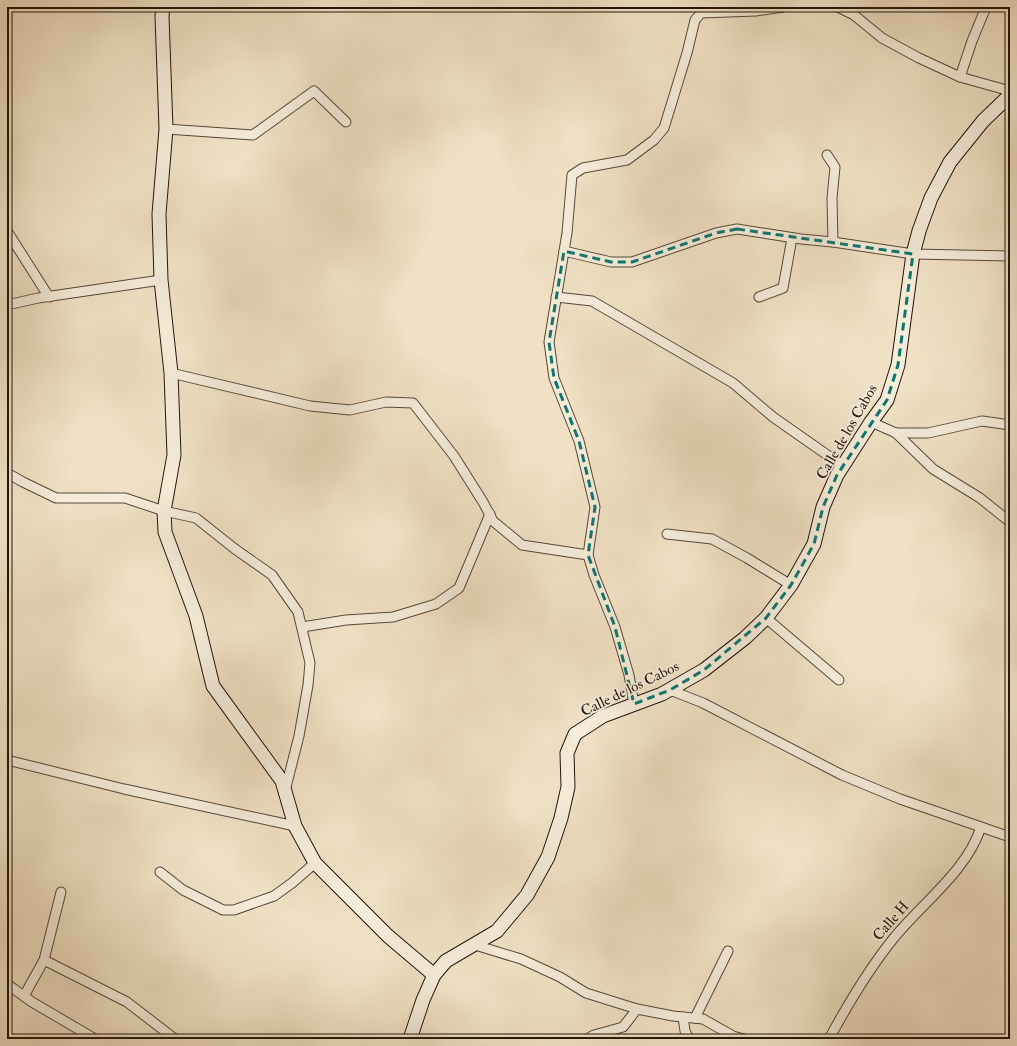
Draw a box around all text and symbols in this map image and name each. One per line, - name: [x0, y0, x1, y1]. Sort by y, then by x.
- street label: Calle de los Cabos: [812, 381, 882, 483]
- street label: Calle de los Cabos: [578, 657, 682, 721]
- street label: Calle H: [869, 897, 913, 945]

